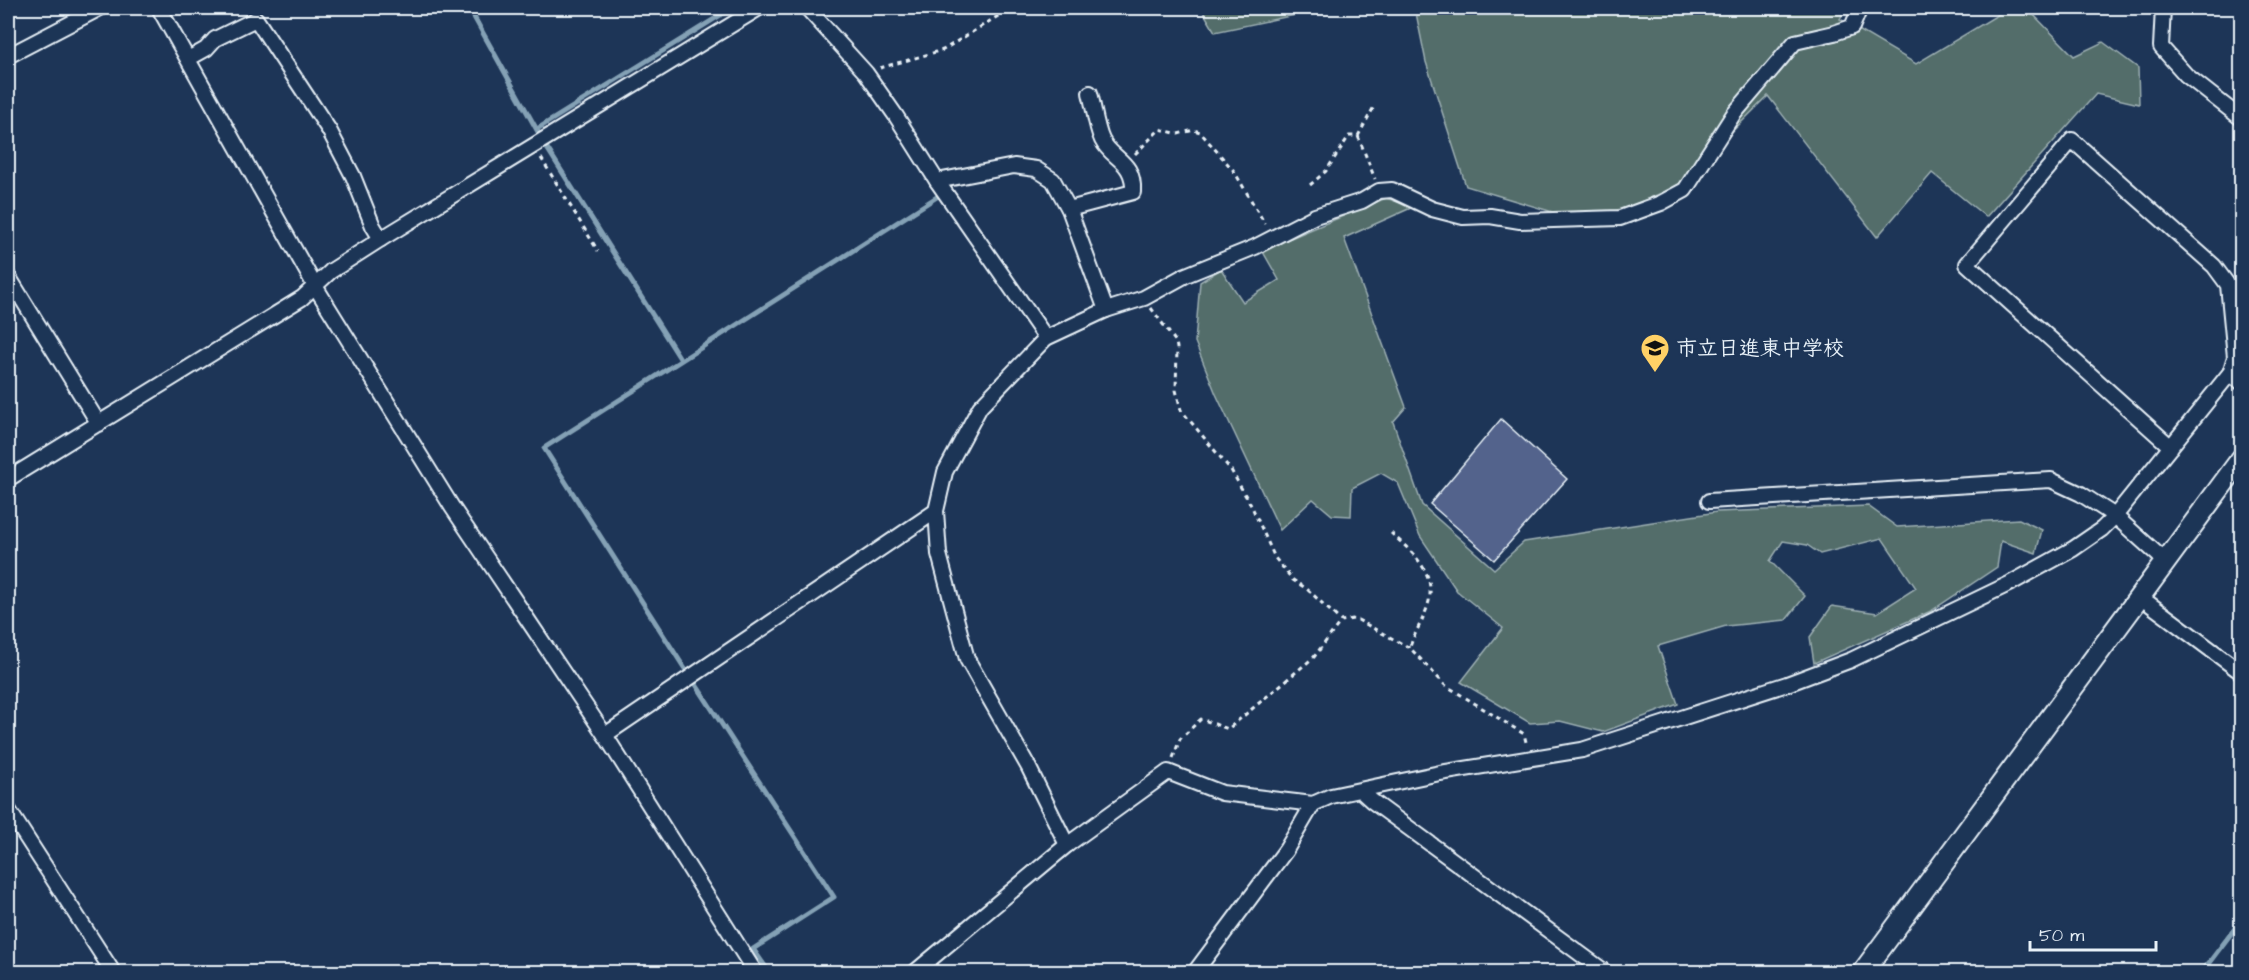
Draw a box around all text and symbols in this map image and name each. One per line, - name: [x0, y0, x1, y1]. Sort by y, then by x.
- school or university icon: 市立日進東中学校: [1639, 332, 1671, 374]
- place label: 市立日進東中学校: [1676, 334, 1844, 363]
- scale bar: [2030, 914, 2156, 952]
- text: 50 m: [2039, 923, 2084, 948]

